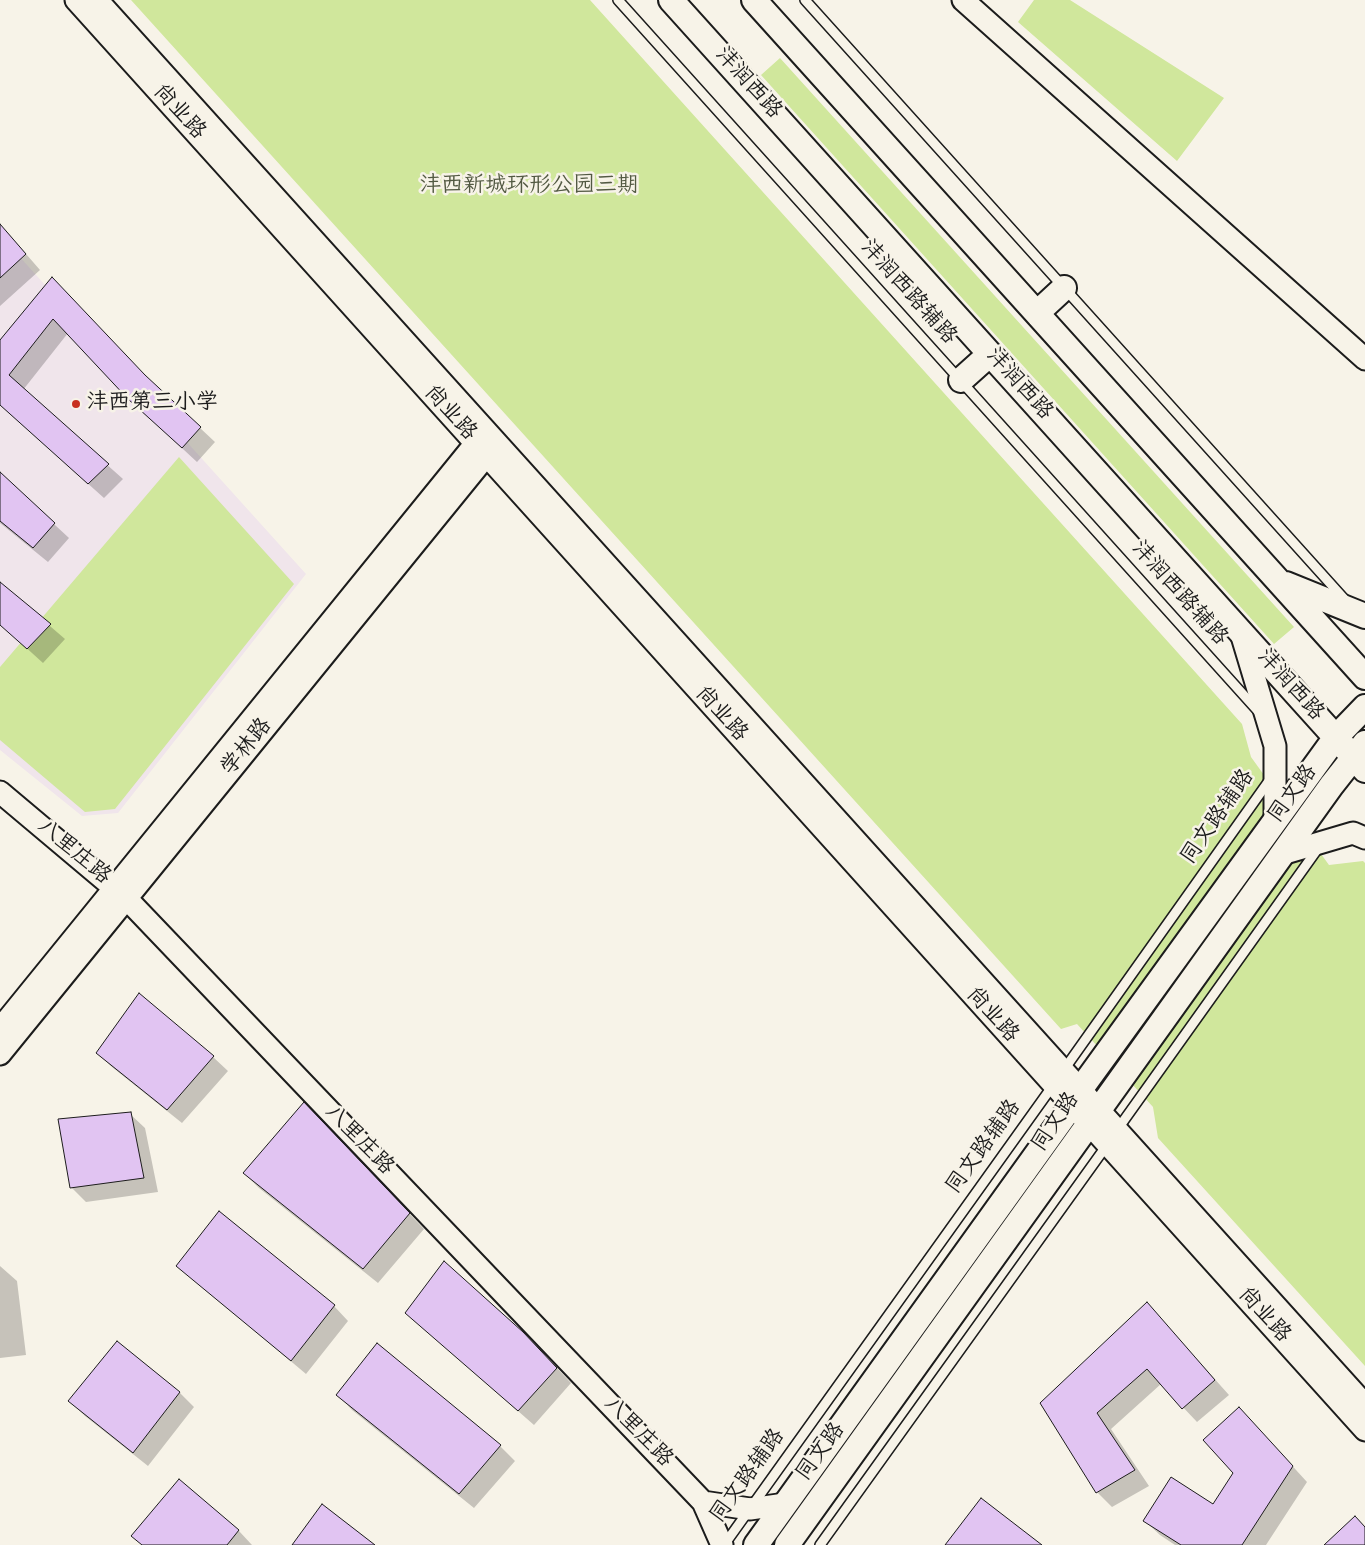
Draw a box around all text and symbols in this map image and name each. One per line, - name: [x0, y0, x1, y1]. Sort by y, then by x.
- street label: 沣润西路: [708, 42, 786, 126]
- street label: 尚业路: [146, 80, 210, 146]
- park label: 沣西新城环形公园三期: [419, 174, 639, 200]
- street label: 沣润西路辅路: [853, 235, 961, 351]
- street label: 沣润西路: [979, 343, 1057, 427]
- street label: 尚业路: [417, 381, 481, 447]
- place label: 沣西第三小学: [86, 391, 218, 417]
- marker: 沣西第三小学: [70, 398, 82, 410]
- street label: 沣润西路辅路: [1124, 536, 1232, 652]
- street label: 沣润西路: [1250, 644, 1328, 728]
- street label: 尚业路: [688, 682, 752, 748]
- street label: 学林路: [217, 714, 279, 782]
- street label: 同文路: [1264, 761, 1324, 829]
- street label: 同文路辅路: [1177, 765, 1261, 871]
- street label: 八里庄路: [31, 815, 115, 891]
- street label: 尚业路: [959, 983, 1023, 1049]
- street label: 同文路: [1028, 1088, 1086, 1158]
- street label: 同文路辅路: [942, 1096, 1028, 1200]
- street label: 八里庄路: [318, 1100, 398, 1182]
- street label: 尚业路: [1231, 1283, 1295, 1349]
- street label: 八里庄路: [597, 1392, 677, 1474]
- street label: 同文路: [792, 1419, 852, 1487]
- street label: 同文路辅路: [706, 1425, 792, 1529]

